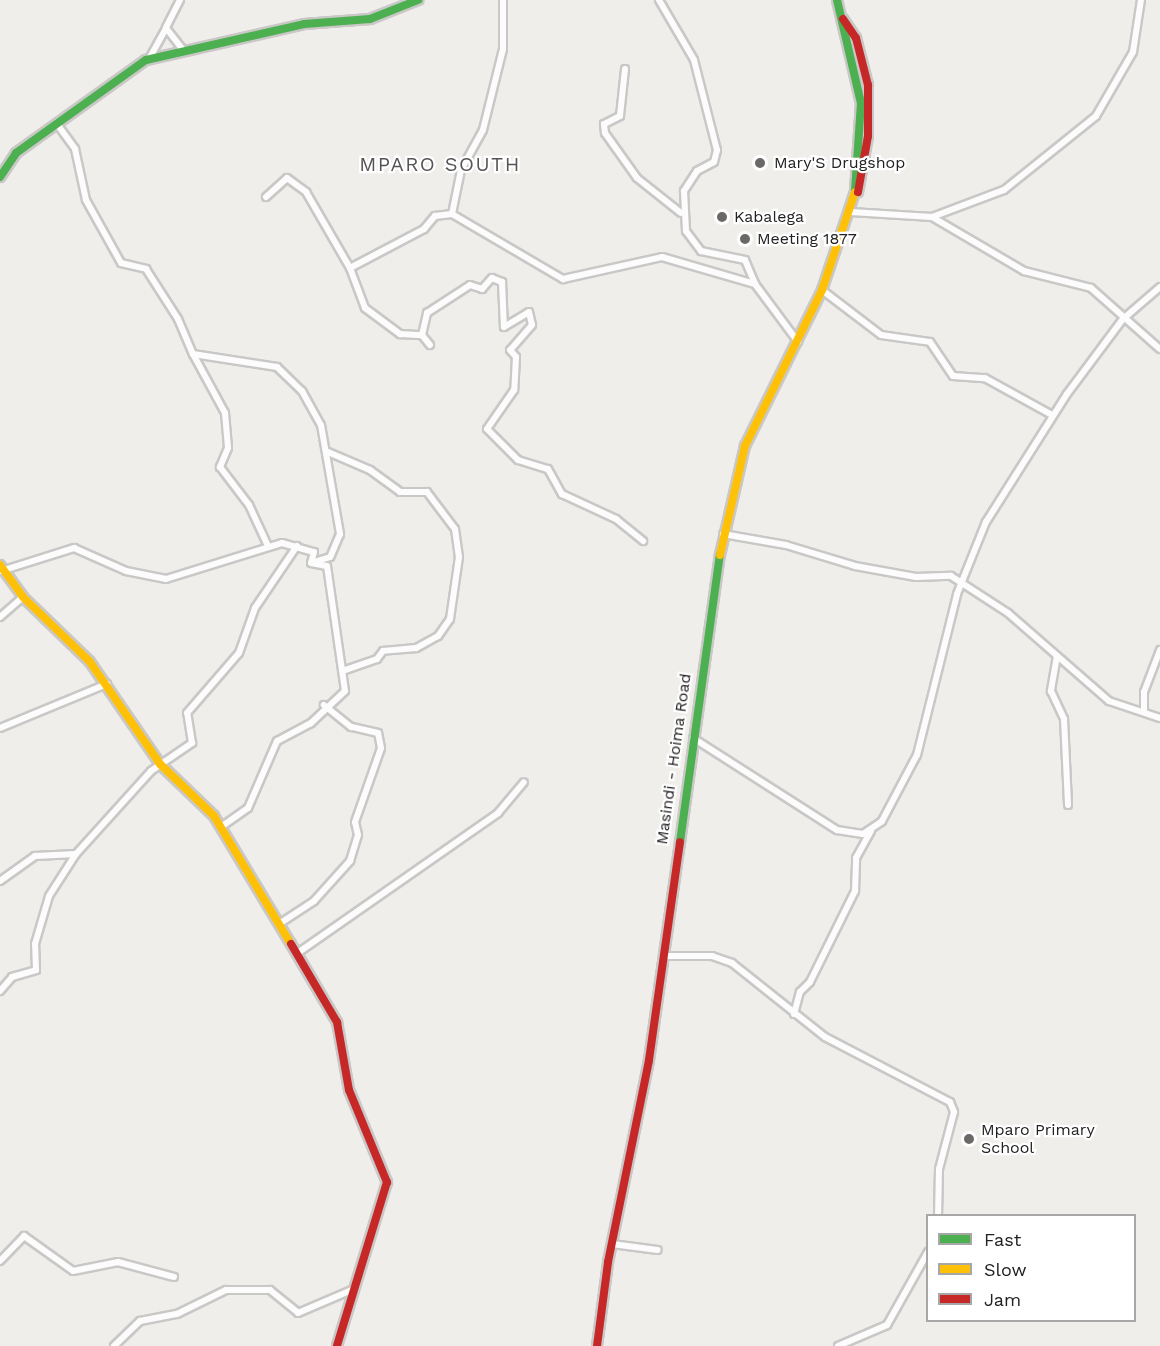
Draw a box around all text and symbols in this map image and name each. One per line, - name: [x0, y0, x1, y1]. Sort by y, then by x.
- district label: MPARO SOUTH: [359, 152, 521, 176]
- place label: Mary'S Drugshop: [774, 153, 905, 173]
- marker: Mary'S Drugshop: [751, 154, 769, 172]
- place label: Kabalega: [734, 207, 804, 227]
- marker: Kabalega: [715, 210, 729, 224]
- place label: Meeting 1877: [757, 229, 857, 249]
- marker: Meeting 1877: [738, 232, 752, 246]
- street label: Masindi - Hoima Road: [652, 672, 696, 846]
- place label: Mparo Primary School: [981, 1120, 1095, 1158]
- marker: Mparo Primary School: [962, 1132, 976, 1146]
- legend: [926, 1214, 1136, 1322]
- text: Fast: [984, 1229, 1021, 1250]
- text: Slow: [984, 1259, 1027, 1280]
- text: Jam: [984, 1289, 1021, 1310]

